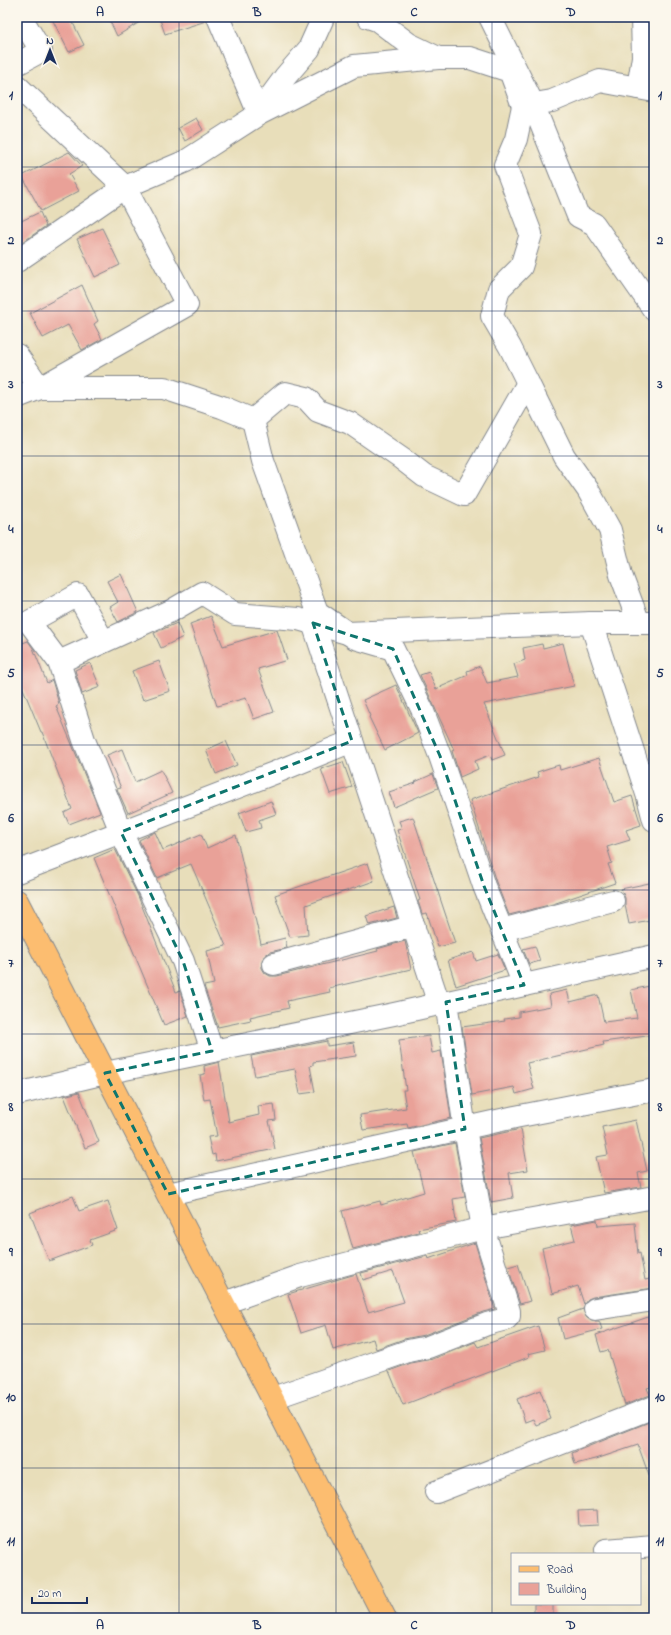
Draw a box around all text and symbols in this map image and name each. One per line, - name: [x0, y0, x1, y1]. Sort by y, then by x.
- text: A: [96, 3, 104, 22]
- text: B: [252, 3, 262, 22]
- text: C: [410, 3, 418, 22]
- text: D: [565, 3, 576, 22]
- north arrow: [30, 30, 70, 70]
- text: N: [46, 33, 54, 49]
- text: 1: [9, 86, 14, 105]
- text: 1: [658, 86, 663, 105]
- text: 2: [7, 231, 15, 250]
- text: 2: [656, 231, 664, 250]
- text: 3: [7, 375, 14, 394]
- text: 3: [656, 375, 663, 394]
- text: 4: [7, 520, 14, 539]
- text: 4: [656, 520, 663, 539]
- text: 5: [7, 664, 15, 683]
- text: 5: [656, 664, 664, 683]
- text: 6: [7, 809, 14, 828]
- text: 6: [656, 809, 663, 828]
- text: 7: [8, 954, 14, 973]
- text: 7: [657, 954, 663, 973]
- text: 8: [8, 1098, 14, 1117]
- text: 8: [657, 1098, 663, 1117]
- text: 9: [8, 1243, 14, 1262]
- text: 9: [657, 1243, 663, 1262]
- text: 10: [6, 1388, 16, 1407]
- text: 10: [655, 1388, 665, 1407]
- text: 11: [7, 1532, 16, 1551]
- text: 11: [656, 1532, 665, 1551]
- legend: [511, 1553, 641, 1605]
- text: Road: [547, 1561, 573, 1579]
- scale bar: [32, 1579, 87, 1605]
- text: Building: [546, 1581, 586, 1600]
- text: 20 m: [38, 1585, 61, 1603]
- text: A: [96, 1616, 104, 1635]
- text: B: [252, 1616, 262, 1635]
- text: C: [410, 1616, 418, 1635]
- text: D: [565, 1616, 576, 1635]

